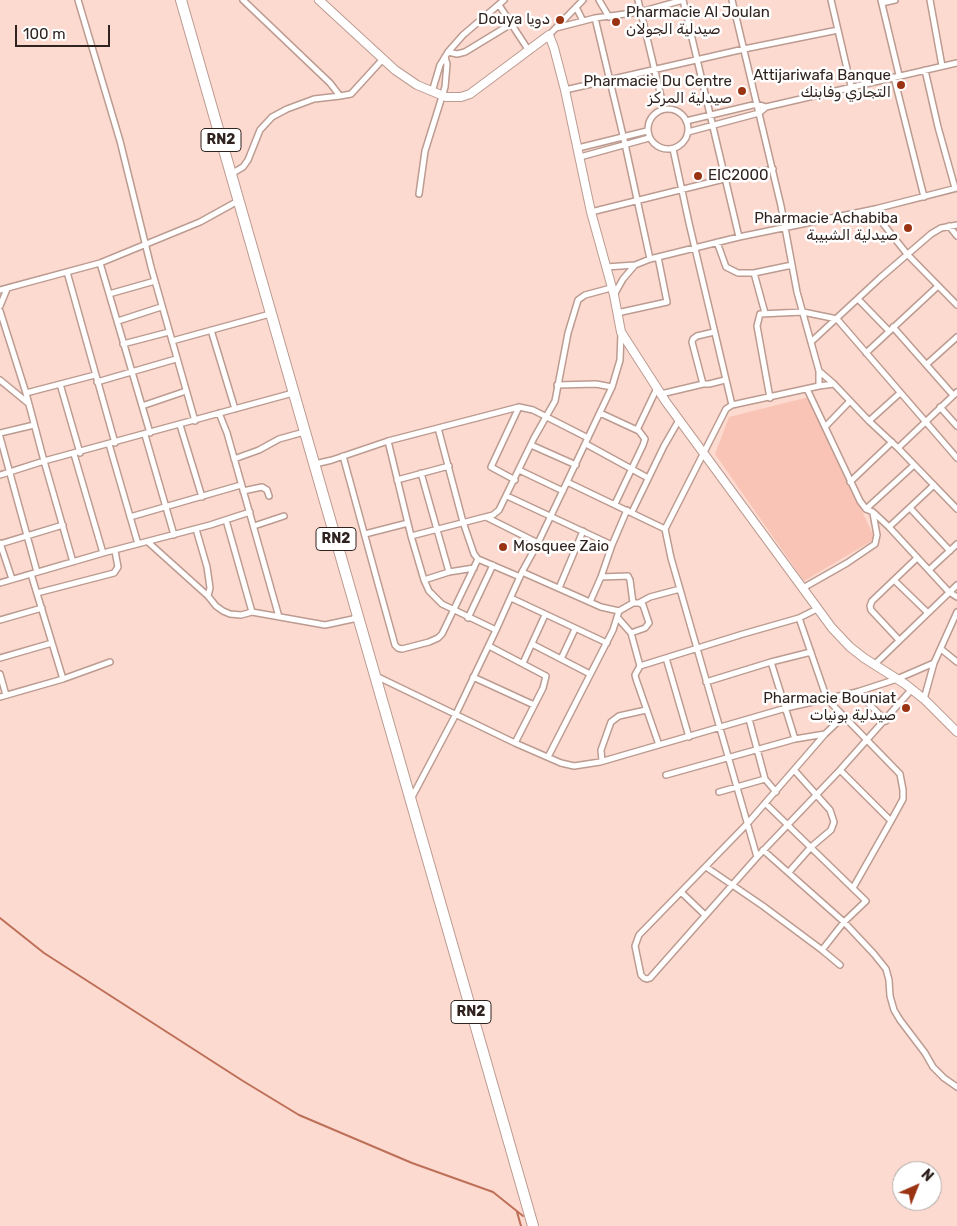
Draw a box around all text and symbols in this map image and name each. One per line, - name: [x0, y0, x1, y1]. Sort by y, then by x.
- place label: Pharmacie Al Joulan صيدلية الجولان: [626, 4, 770, 39]
- place label: Douya دويا: [478, 11, 550, 29]
- marker: Douya دويا: [554, 14, 566, 26]
- scale bar: [18, 15, 112, 47]
- marker: Pharmacie Al Joulan صيدلية الجولان: [610, 16, 622, 28]
- text: 100 m: [23, 25, 65, 43]
- place label: Attijariwafa Banque التجاري وفابنك: [753, 67, 891, 102]
- place label: Pharmacie Du Centre صيدلية المركز: [583, 73, 732, 108]
- marker: Attijariwafa Banque التجاري وفابنك: [895, 79, 907, 91]
- marker: Pharmacie Du Centre صيدلية المركز: [736, 85, 748, 97]
- road number: RN2: [201, 128, 241, 152]
- place label: EIC2000: [708, 167, 769, 185]
- marker: EIC2000: [692, 170, 704, 182]
- place label: Pharmacie Achabiba صيدلية الشبيبة: [754, 210, 898, 245]
- marker: Pharmacie Achabiba صيدلية الشبيبة: [902, 222, 914, 234]
- road number: RN2: [316, 528, 356, 550]
- place label: Mosquee Zaio: [513, 538, 609, 556]
- marker: Mosquee Zaio: [497, 541, 509, 553]
- place label: Pharmacie Bouniat صيدلية بونيات: [763, 690, 896, 725]
- marker: Pharmacie Bouniat صيدلية بونيات: [900, 702, 912, 714]
- road number: RN2: [451, 1000, 491, 1024]
- north arrow: [892, 1161, 942, 1211]
- text: N: [918, 1166, 937, 1185]

